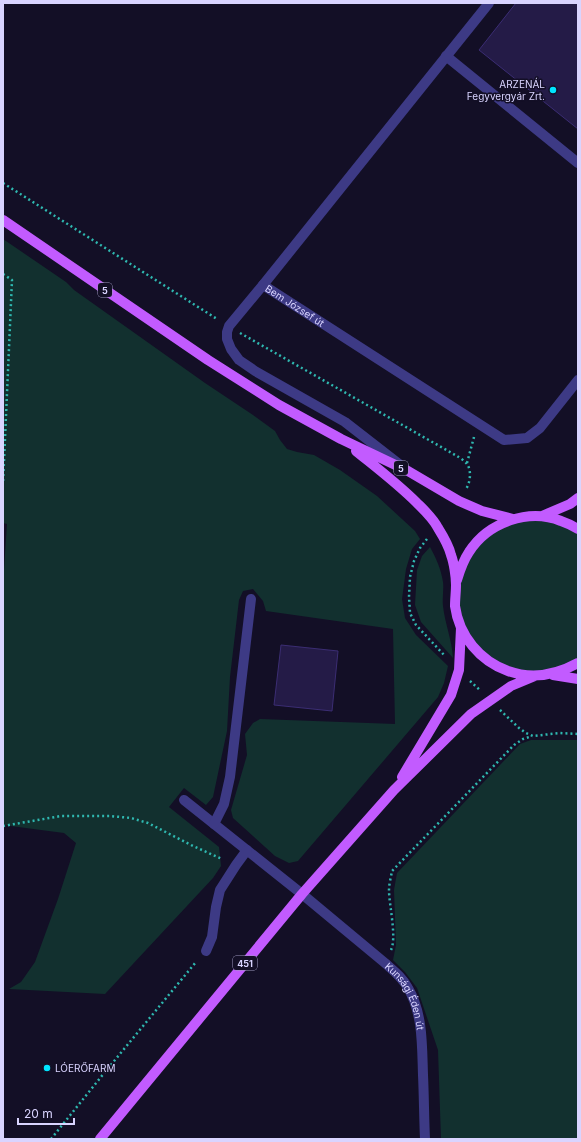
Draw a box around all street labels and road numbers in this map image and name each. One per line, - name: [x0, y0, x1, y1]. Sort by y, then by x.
- street label: Bem József út: [263, 282, 327, 329]
- road number: 5: [98, 283, 112, 297]
- road number: 5: [394, 461, 408, 475]
- road number: 451: [233, 956, 257, 970]
- street label: Kunsági Éden út: [383, 960, 427, 1031]

